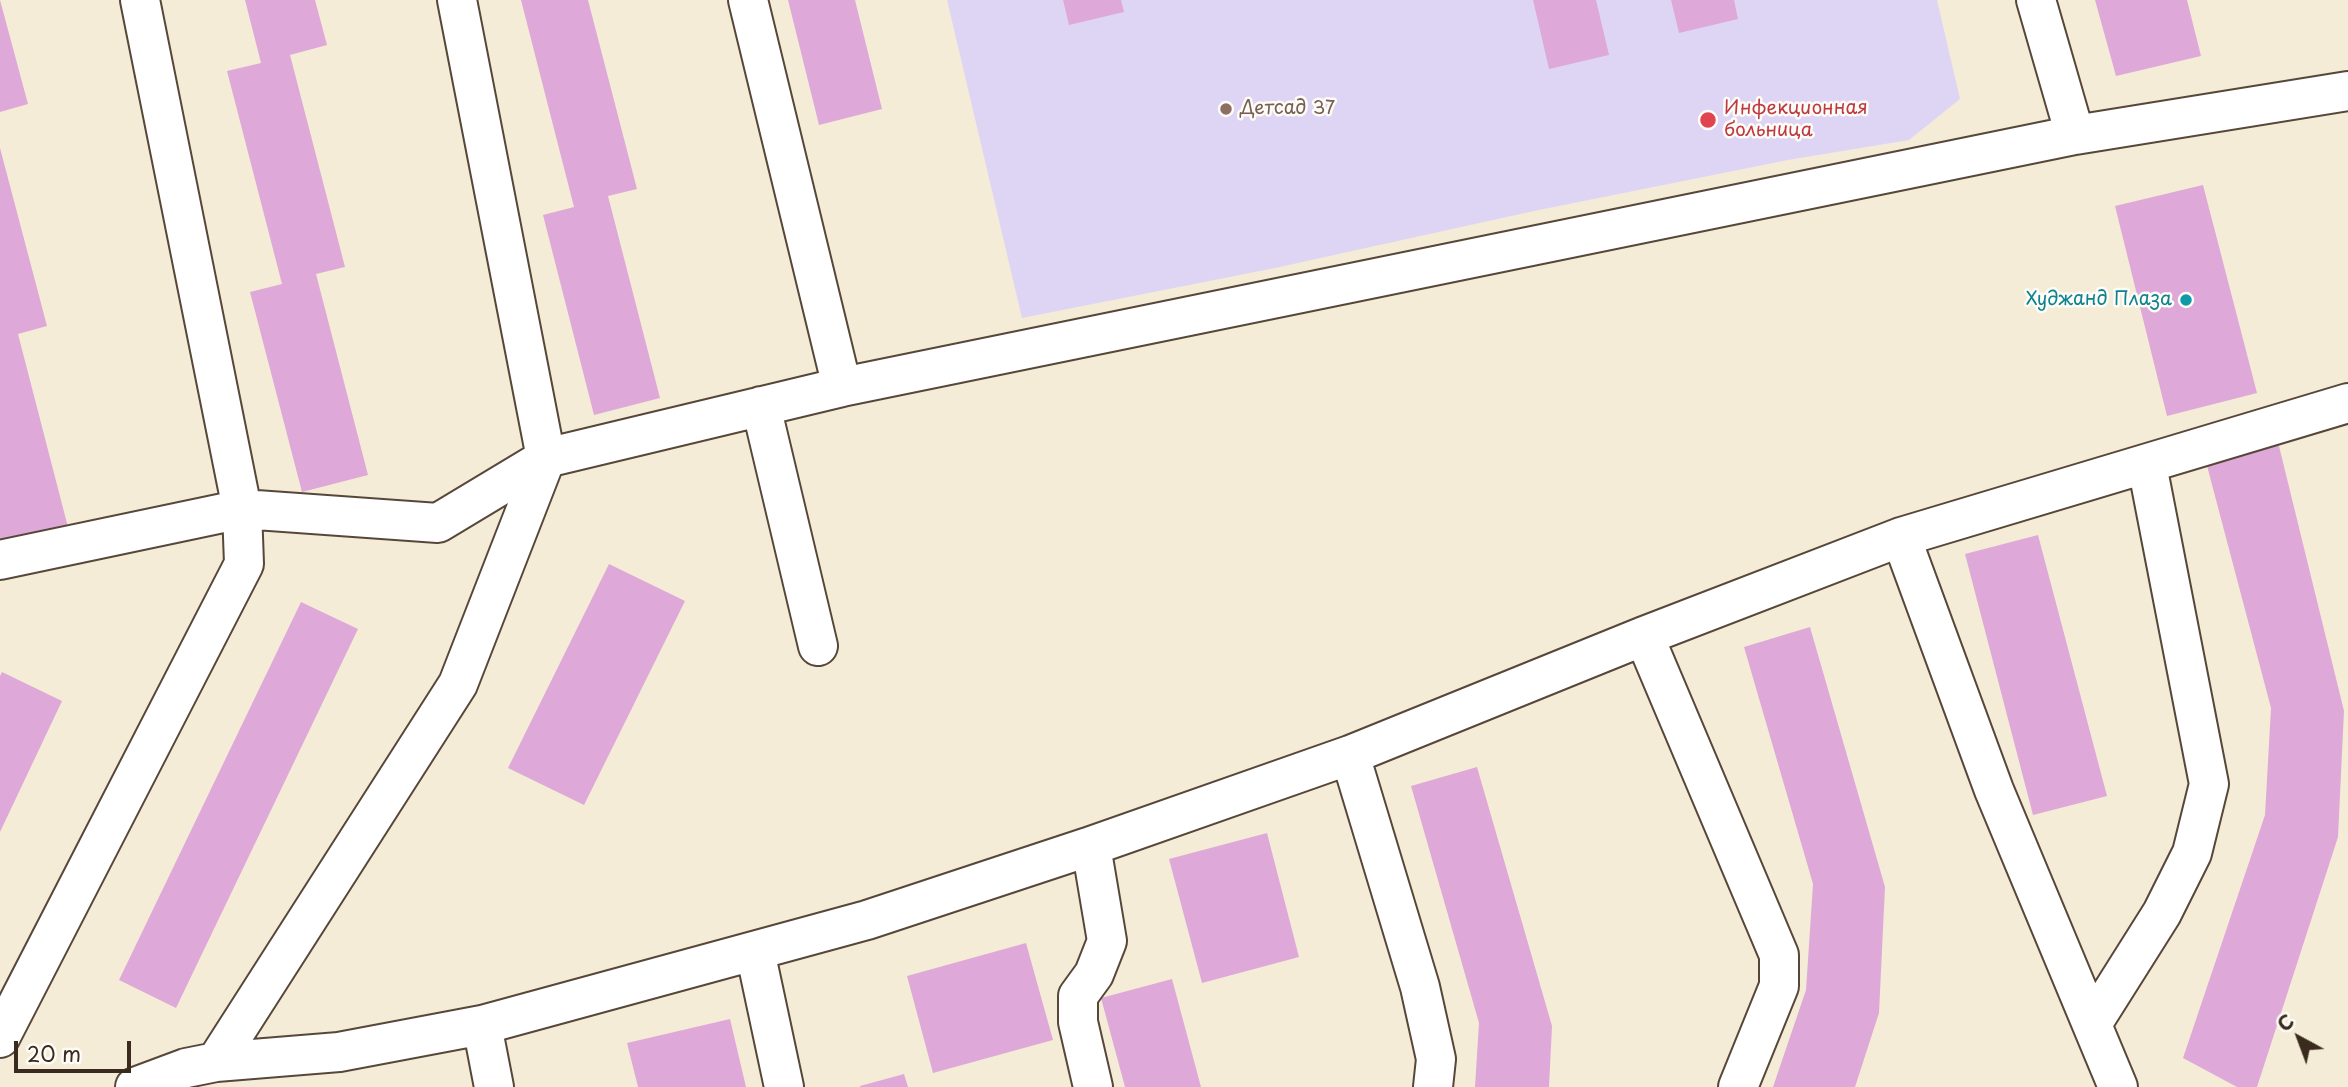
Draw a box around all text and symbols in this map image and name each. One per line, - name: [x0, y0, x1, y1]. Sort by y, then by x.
- place label: Детсад 37: [1240, 98, 1335, 120]
- place label: Инфекционная больница: [1724, 98, 1868, 142]
- marker: Детсад 37: [1218, 101, 1234, 117]
- marker: Инфекционная больница: [1698, 110, 1718, 130]
- place label: Худжанд Плаза: [2026, 289, 2172, 311]
- marker: Худжанд Плаза: [2178, 292, 2194, 308]
- north arrow: [2264, 1003, 2334, 1073]
- text: С: [2271, 1007, 2300, 1037]
- scale bar: [18, 1028, 135, 1072]
- text: 20 m: [27, 1037, 81, 1069]

